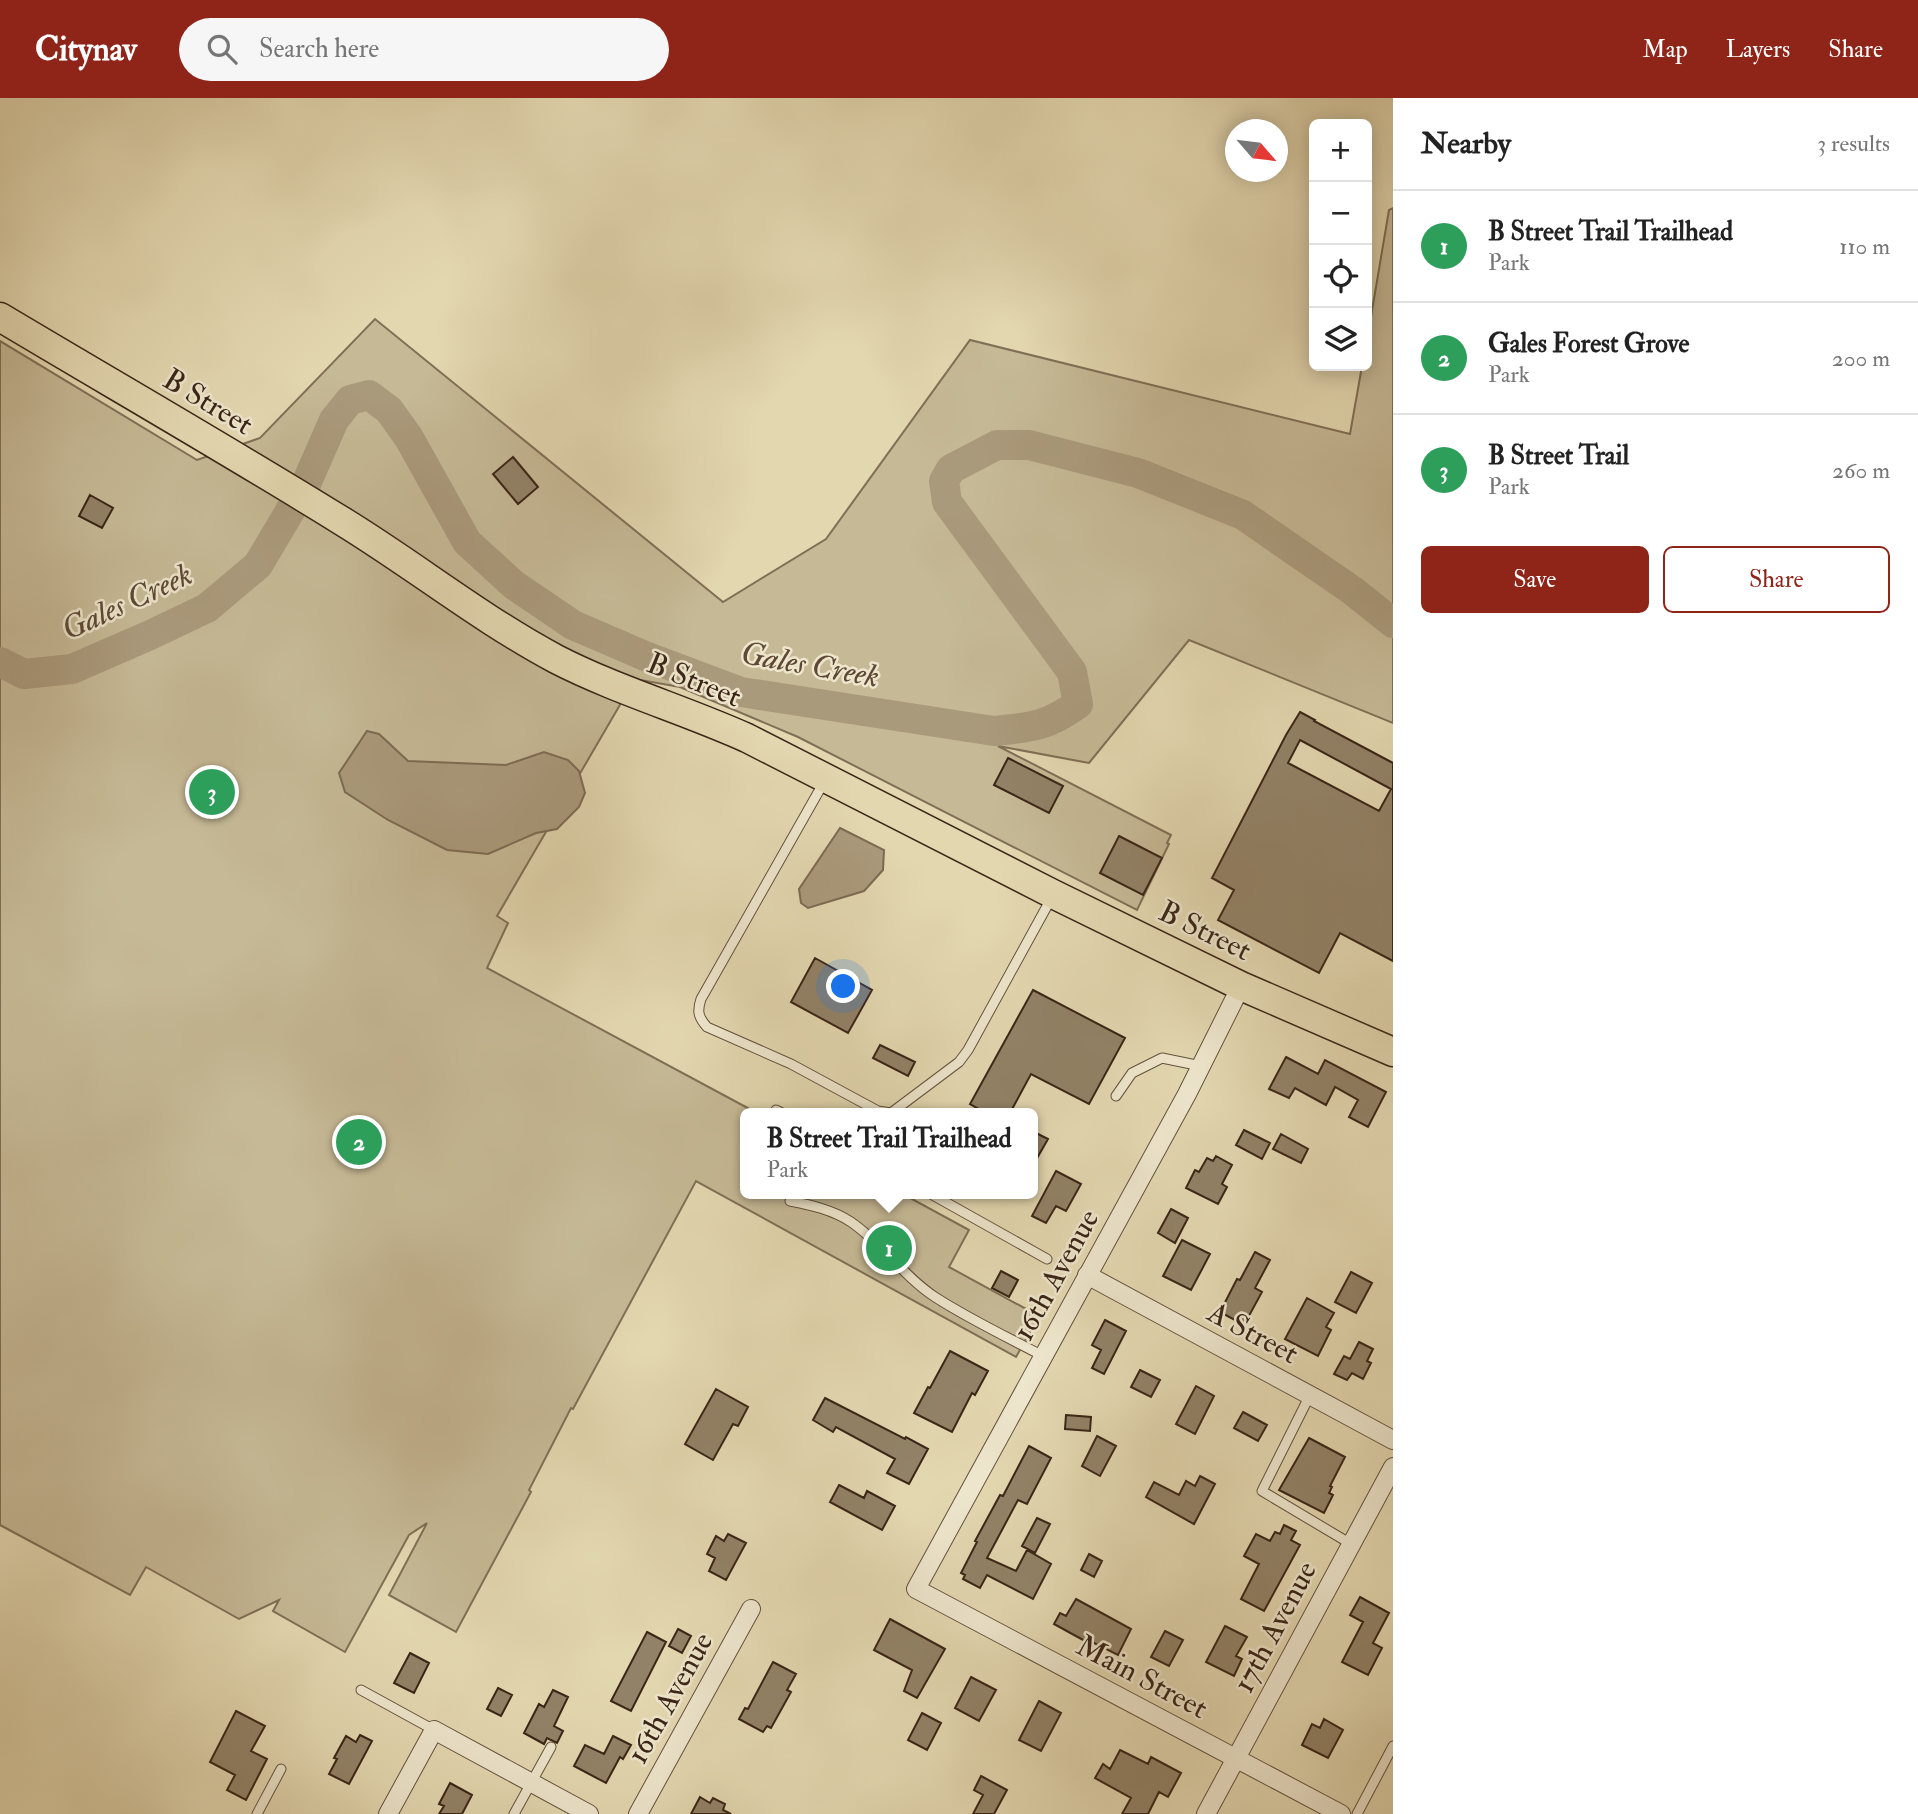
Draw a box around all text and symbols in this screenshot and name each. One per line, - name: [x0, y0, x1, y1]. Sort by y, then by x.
- search box: [179, 18, 669, 81]
- text: Citynav: [35, 29, 137, 70]
- icon: search: [203, 30, 241, 68]
- text: Search here: [259, 33, 379, 65]
- text: Map: [1643, 34, 1688, 65]
- text: Layers: [1726, 34, 1790, 65]
- text: Share: [1828, 34, 1883, 65]
- north arrow: [1225, 119, 1288, 182]
- map controls: [1309, 119, 1372, 371]
- button: +: [1309, 119, 1372, 182]
- text: Nearby: [1421, 125, 1511, 162]
- text: 3 results: [1817, 129, 1890, 158]
- button: −: [1309, 182, 1372, 245]
- text: B Street Trail Trailhead: [1488, 216, 1733, 248]
- text: 1: [1440, 232, 1448, 261]
- text: 110 m: [1839, 232, 1890, 261]
- button: locate: [1309, 245, 1372, 308]
- text: Park: [1488, 248, 1530, 277]
- button: layers: [1309, 308, 1372, 371]
- text: Gales Forest Grove: [1488, 328, 1689, 360]
- text: 2: [1438, 344, 1450, 373]
- text: 200 m: [1832, 344, 1890, 373]
- text: Park: [1488, 360, 1530, 389]
- street label: B Street: [156, 361, 260, 443]
- text: B Street Trail: [1488, 440, 1629, 472]
- text: 3: [1440, 456, 1448, 485]
- text: 260 m: [1832, 456, 1890, 485]
- text: Park: [1488, 472, 1530, 501]
- button: Save: [1421, 546, 1649, 613]
- button: Share: [1663, 546, 1890, 613]
- water label: Gales Creek: [55, 554, 199, 650]
- water label: Gales Creek: [738, 633, 882, 697]
- street label: B Street: [642, 644, 747, 716]
- pin: 3: [189, 766, 235, 818]
- street label: B Street: [1153, 893, 1258, 969]
- your location: [826, 969, 860, 1003]
- popup: [740, 1108, 1038, 1199]
- pin: 2: [336, 1116, 382, 1168]
- text: B Street Trail Trailhead: [766, 1123, 1012, 1155]
- text: Park: [766, 1155, 808, 1184]
- street label: 16th Avenue: [1005, 1203, 1107, 1347]
- pin: 1: [866, 1222, 912, 1274]
- street label: A Street: [1200, 1293, 1305, 1372]
- street label: 17th Avenue: [1225, 1555, 1325, 1699]
- street label: 16th Avenue: [619, 1626, 721, 1770]
- street label: Main Street: [1070, 1627, 1214, 1727]

